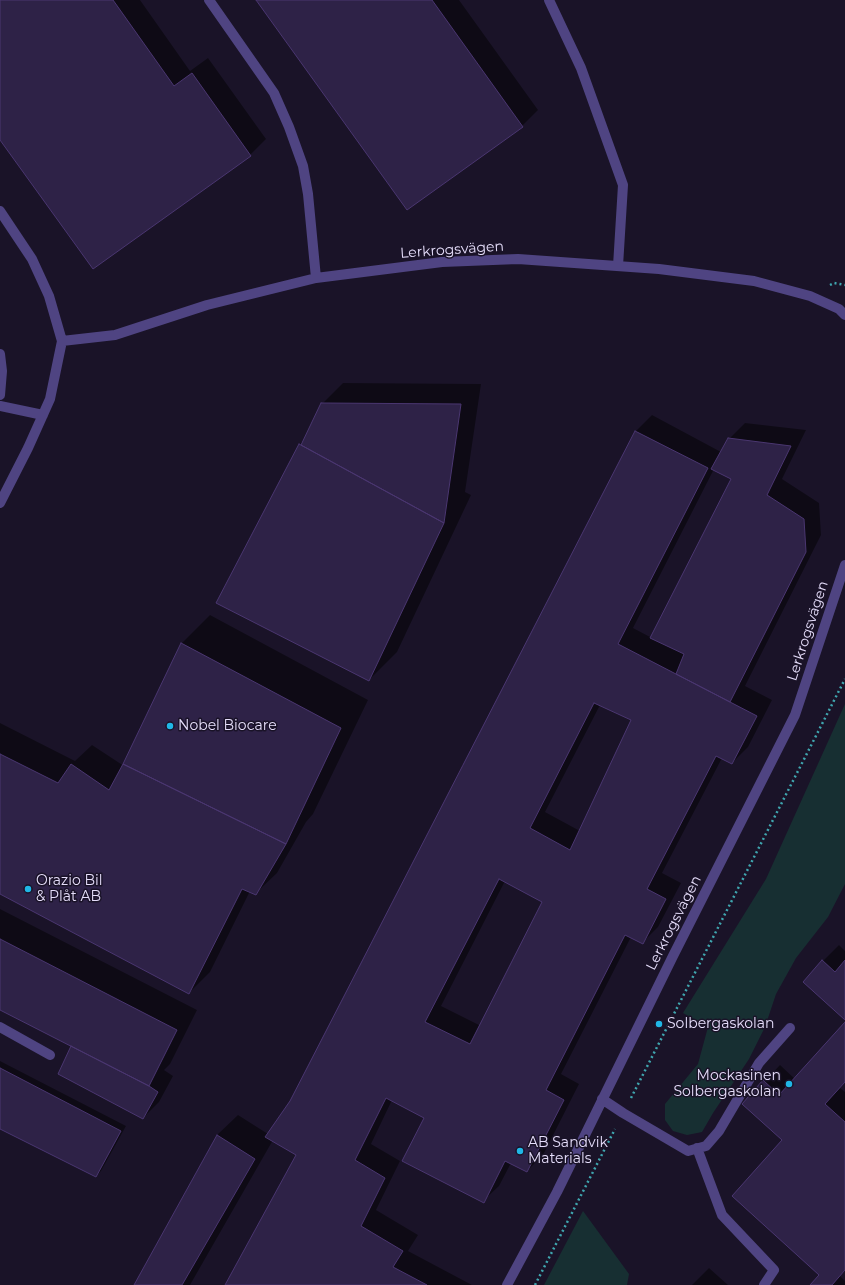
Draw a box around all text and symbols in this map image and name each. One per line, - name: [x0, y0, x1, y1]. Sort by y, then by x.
- street label: Lerkrogsvägen: [400, 238, 504, 262]
- street label: Lerkrogsvägen: [784, 579, 832, 683]
- place label: Nobel Biocare: [178, 718, 277, 734]
- marker: Nobel Biocare: [165, 721, 175, 731]
- place label: Orazio Bil & Plåt AB: [36, 873, 103, 906]
- street label: Lerkrogsvägen: [643, 873, 705, 973]
- marker: Orazio Bil & Plåt AB: [23, 884, 33, 894]
- place label: Solbergaskolan: [667, 1016, 775, 1032]
- marker: Solbergaskolan: [654, 1019, 664, 1029]
- place label: Mockasinen Solbergaskolan: [673, 1068, 781, 1100]
- marker: Mockasinen Solbergaskolan: [784, 1079, 794, 1089]
- place label: AB Sandvik Materials: [528, 1135, 608, 1168]
- marker: AB Sandvik Materials: [515, 1146, 525, 1156]

